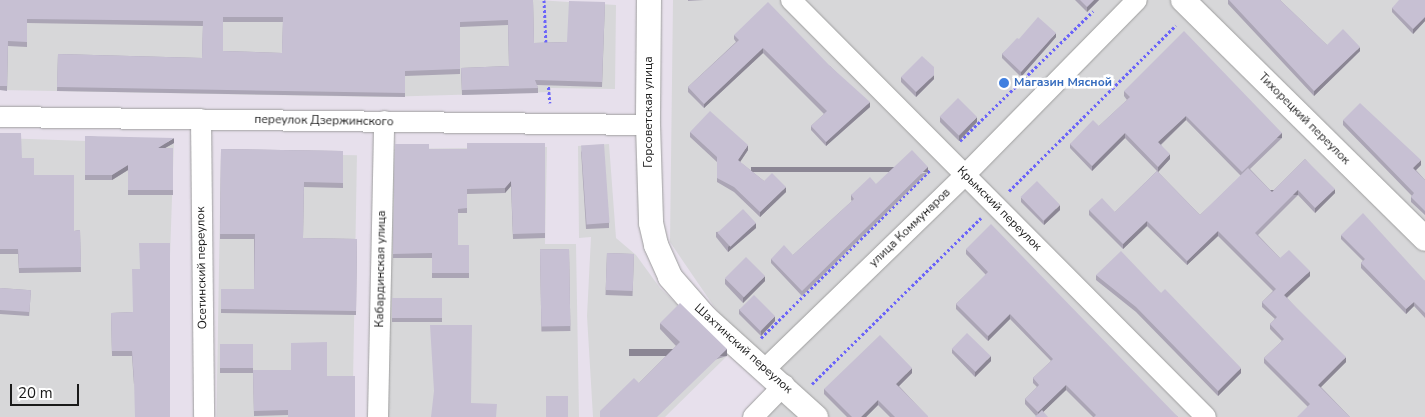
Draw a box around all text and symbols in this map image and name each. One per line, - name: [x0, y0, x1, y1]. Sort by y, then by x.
- street label: Горсоветская улица: [642, 56, 656, 168]
- street label: Тихорецкий переулок: [1255, 70, 1353, 168]
- place label: Магазин Мясной: [1014, 76, 1112, 90]
- marker: Магазин Мясной: [998, 77, 1010, 89]
- street label: переулок Дзержинского: [254, 113, 394, 129]
- street label: Крымский переулок: [954, 164, 1044, 254]
- street label: улица Коммунаров: [866, 186, 954, 270]
- street label: Осетинский переулок: [194, 206, 210, 330]
- street label: Кабардинская улица: [373, 210, 389, 328]
- street label: Шахтинский переулок: [691, 301, 795, 397]
- scale bar: [12, 374, 81, 406]
- text: 20 m: [18, 383, 53, 403]

